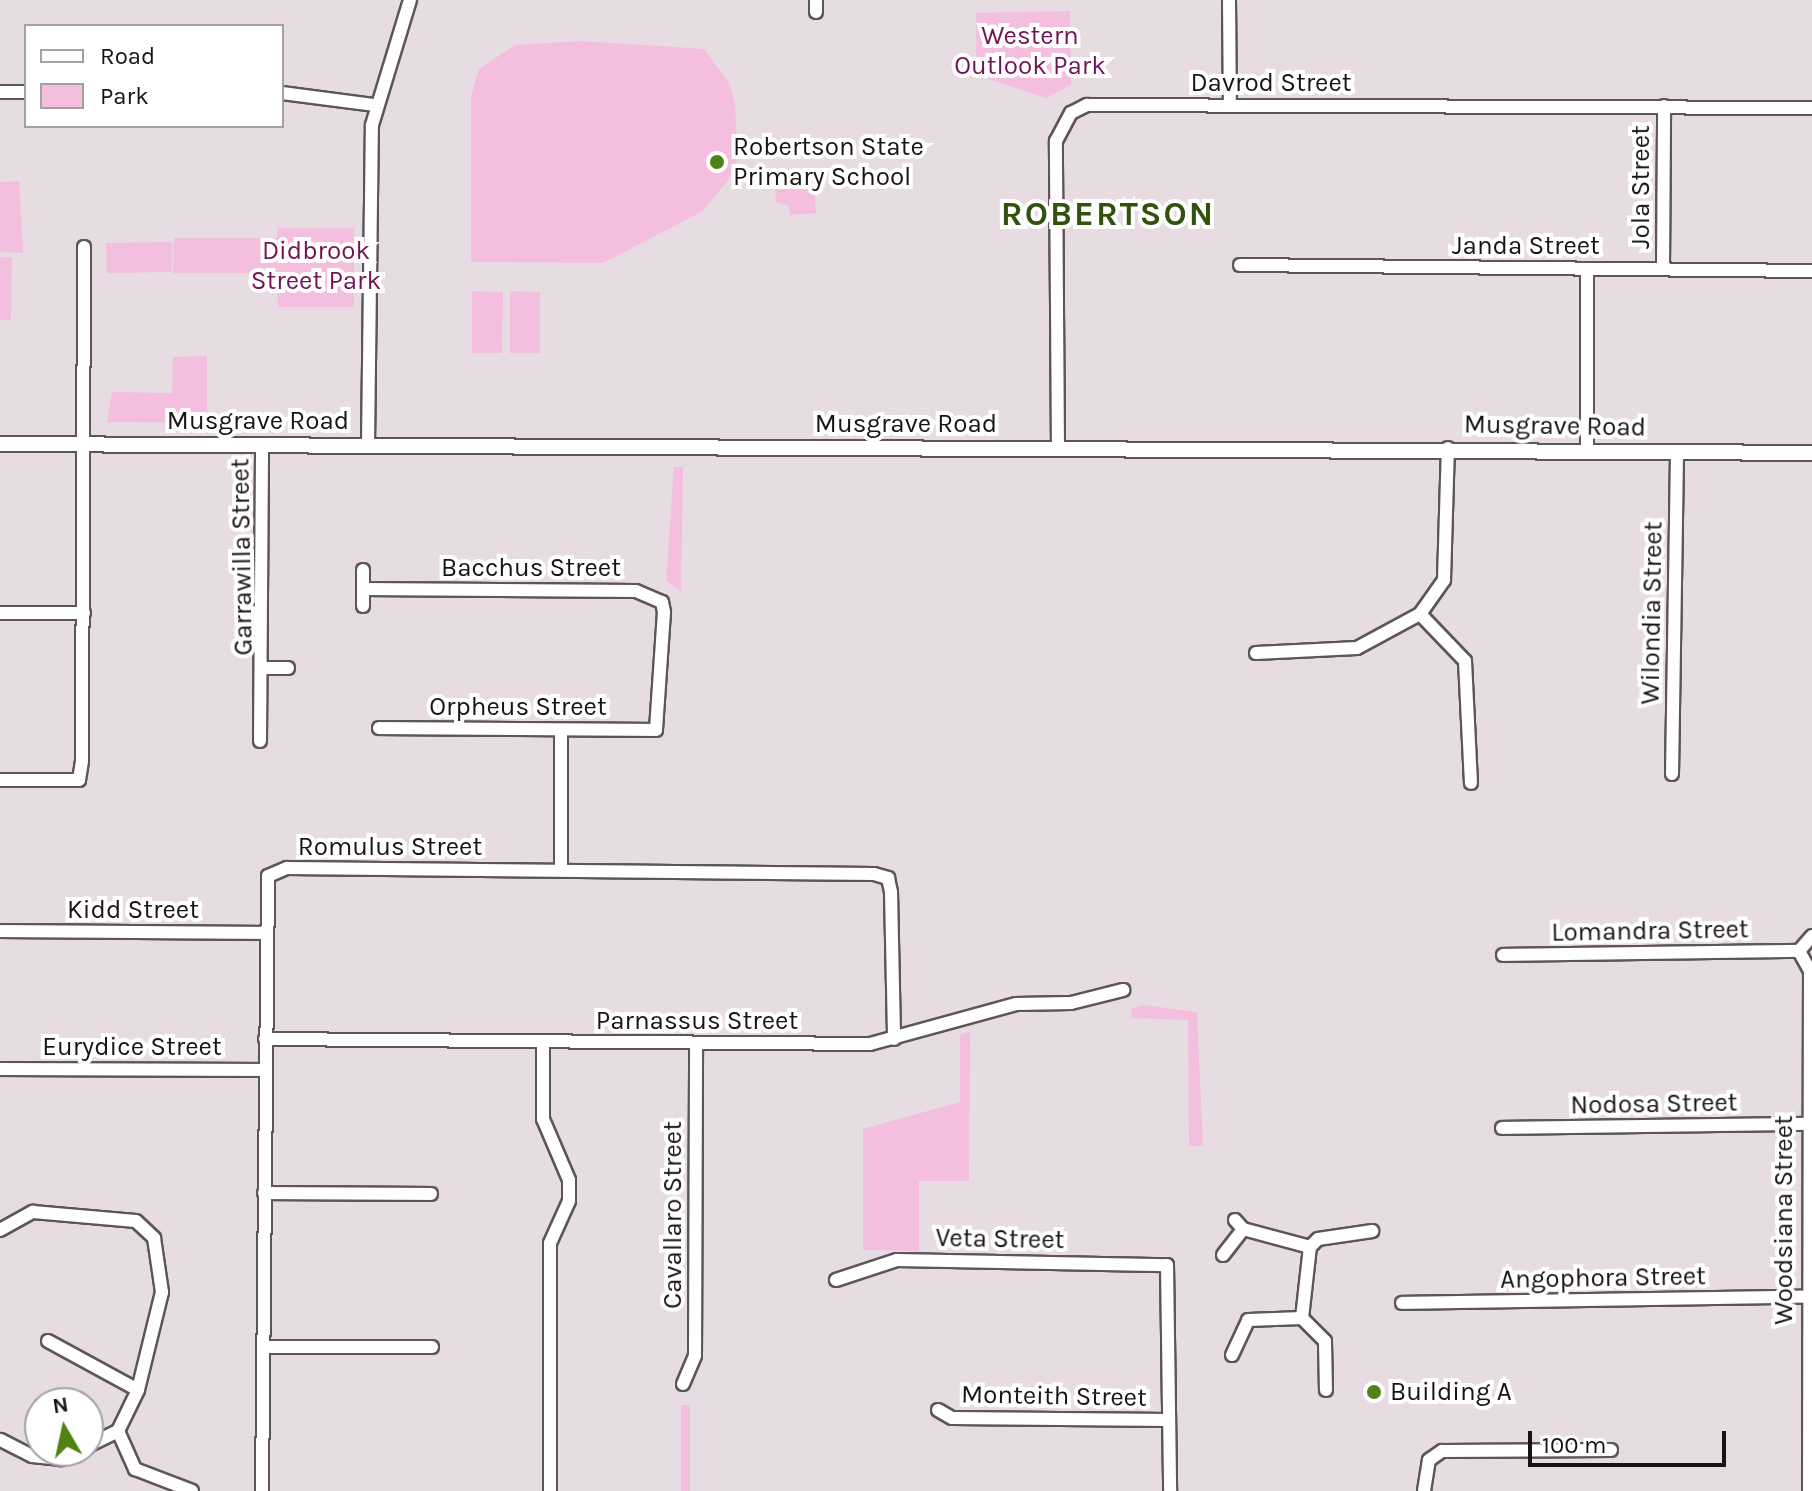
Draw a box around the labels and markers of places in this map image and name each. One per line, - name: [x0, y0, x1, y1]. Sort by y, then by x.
- place label: Robertson State Primary School: [733, 131, 924, 192]
- marker: Robertson State Primary School: [708, 153, 726, 171]
- place label: Building A: [1390, 1376, 1512, 1408]
- marker: Building A: [1365, 1383, 1383, 1401]

